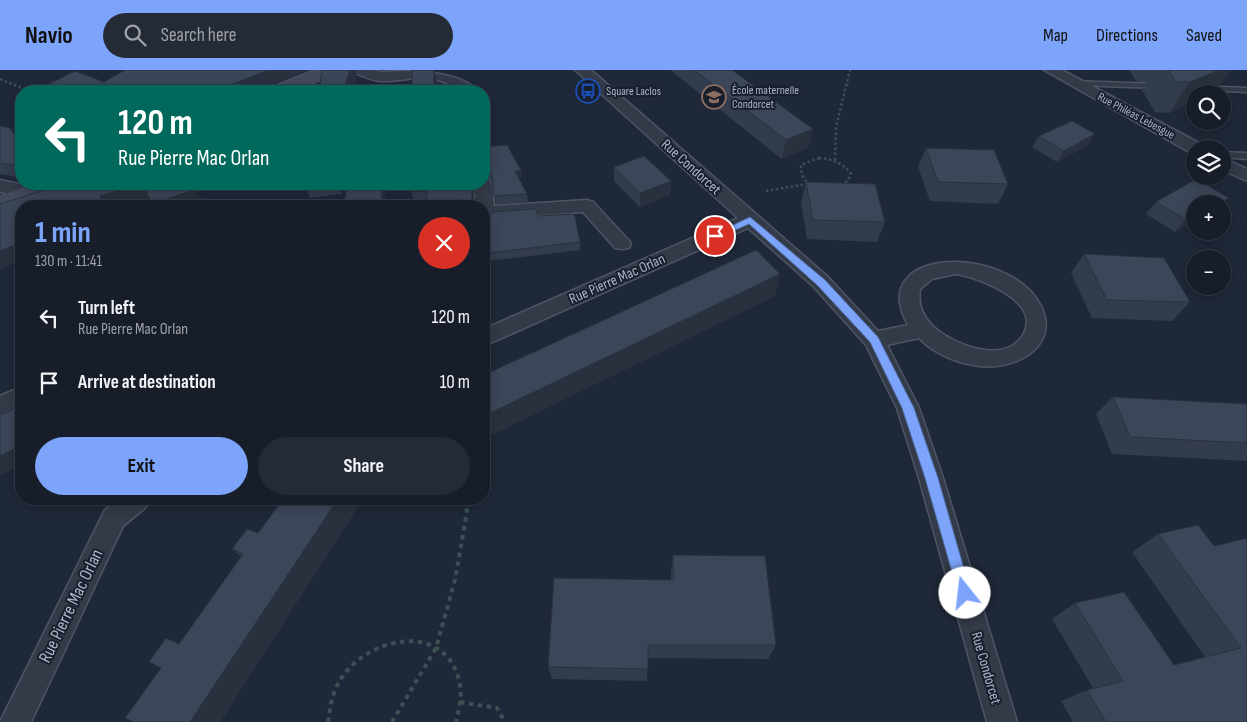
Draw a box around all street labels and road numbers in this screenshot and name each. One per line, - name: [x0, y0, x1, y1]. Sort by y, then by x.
- street label: Rue Philéas Lebesgue: [1095, 89, 1177, 143]
- street label: Rue Condorcet: [657, 135, 725, 199]
- street label: Rue Pierre Mac Orlan: [566, 249, 668, 309]
- street label: Rue Pierre Mac Orlan: [34, 546, 108, 666]
- street label: Rue Condorcet: [967, 630, 1006, 707]

